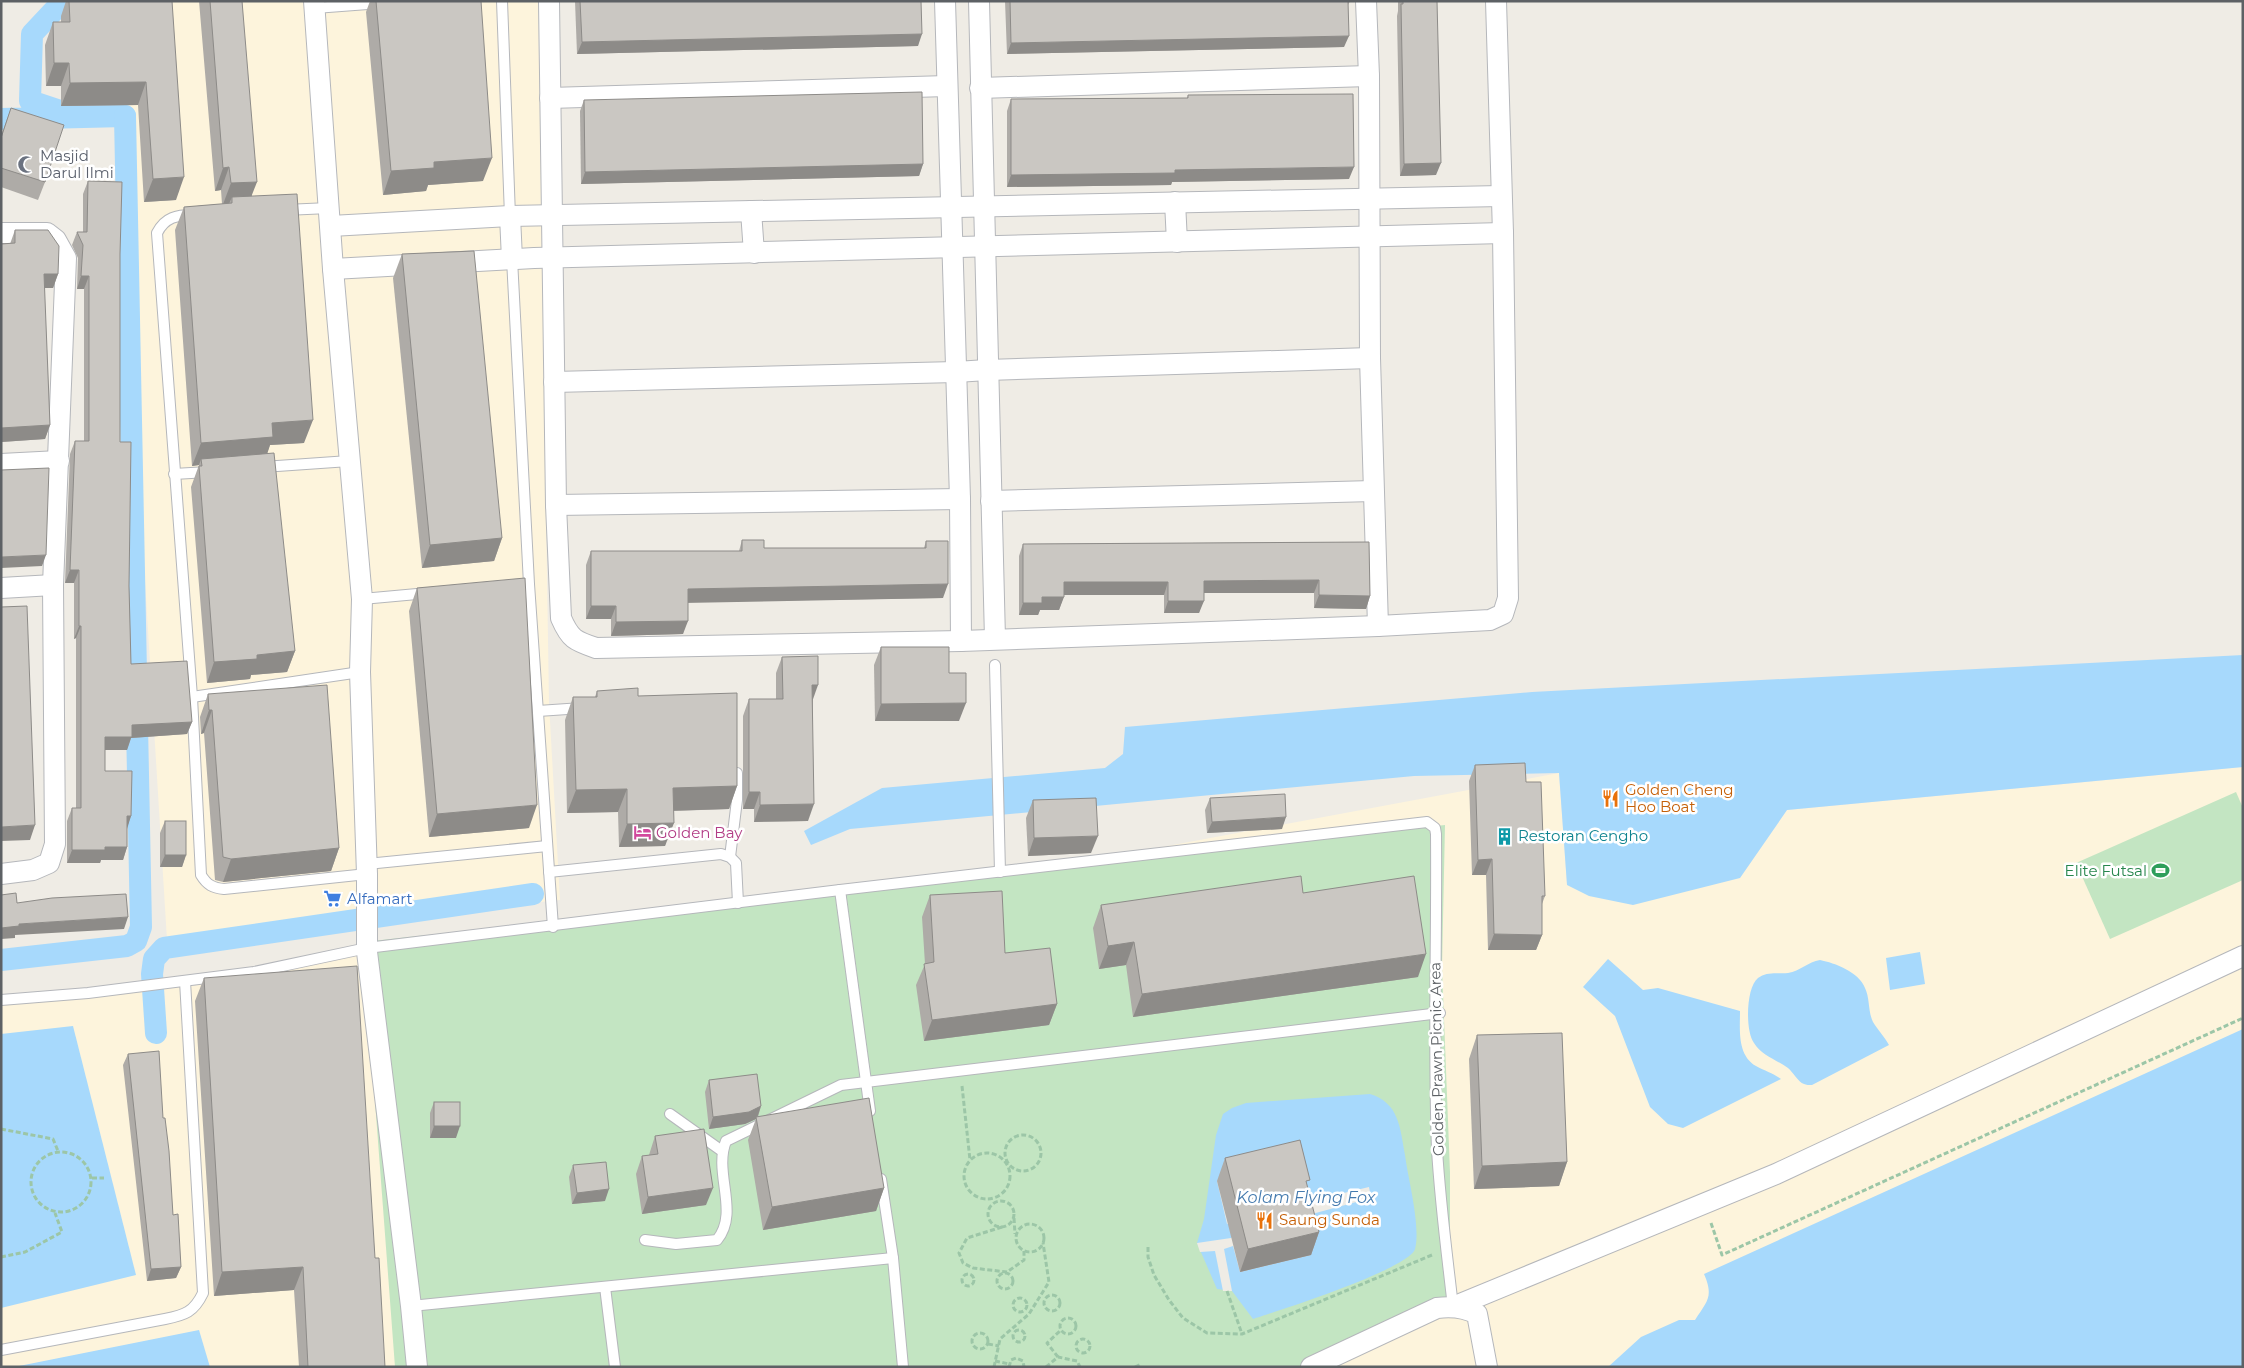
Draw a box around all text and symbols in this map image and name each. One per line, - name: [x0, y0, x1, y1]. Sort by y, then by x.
- place label: Masjid Darul Ilmi: [40, 146, 114, 182]
- mosque icon: Masjid Darul Ilmi: [16, 155, 36, 175]
- place label: Golden Cheng Hoo Boat: [1625, 780, 1734, 816]
- restaurant icon: Golden Cheng Hoo Boat: [1601, 789, 1621, 809]
- hotel icon: Golden Bay: [632, 823, 652, 843]
- place label: Golden Bay: [656, 823, 743, 842]
- building icon: Restoran Cengho: [1494, 826, 1514, 846]
- place label: Restoran Cengho: [1518, 826, 1648, 845]
- place label: Elite Futsal: [2065, 861, 2147, 880]
- sports icon: Elite Futsal: [2151, 861, 2171, 881]
- supermarket icon: Alfamart: [323, 889, 343, 909]
- place label: Alfamart: [347, 889, 413, 908]
- street label: Golden Prawn Picnic Area: [1425, 962, 1448, 1156]
- water label: Kolam Flying Fox: [1237, 1188, 1376, 1207]
- restaurant icon: Saung Sunda: [1255, 1210, 1275, 1230]
- place label: Saung Sunda: [1279, 1210, 1380, 1229]

